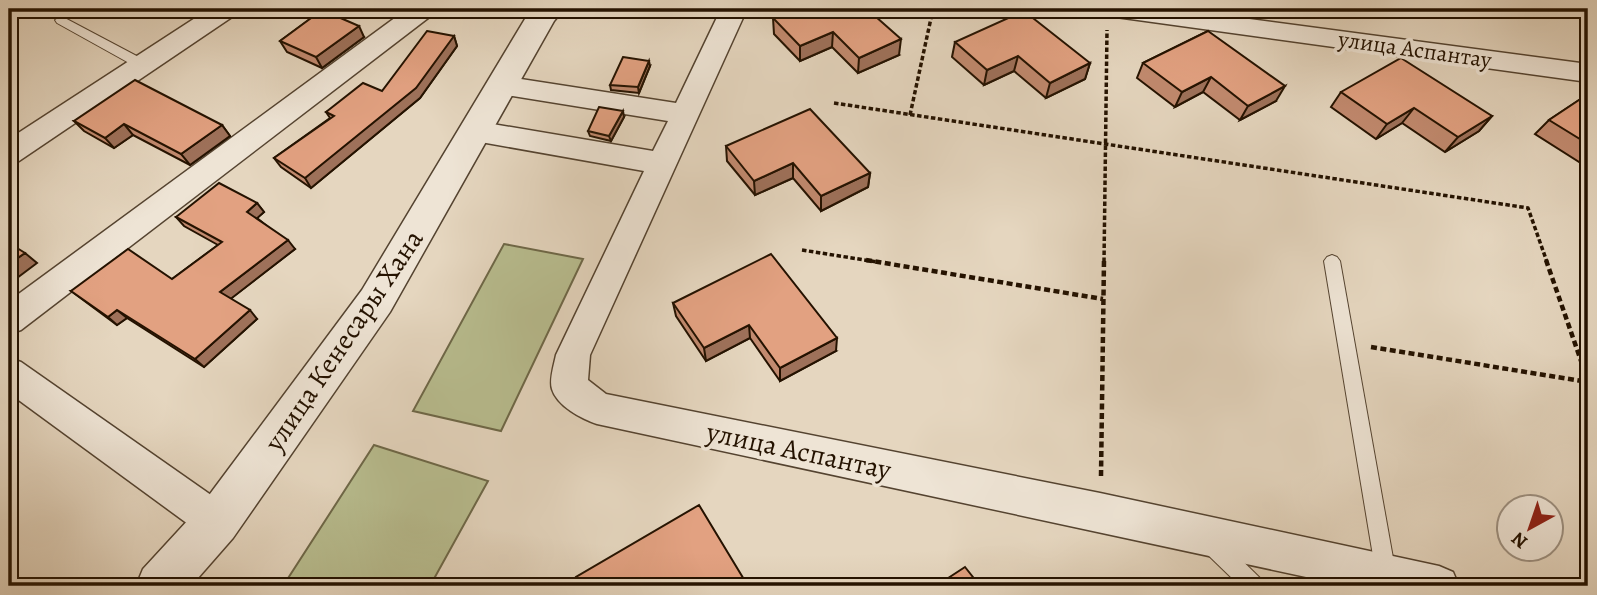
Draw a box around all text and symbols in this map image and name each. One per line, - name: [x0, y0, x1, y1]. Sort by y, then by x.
- street label: улица Аспантау: [1335, 23, 1494, 76]
- street label: улица Кенесары Хана: [255, 222, 432, 460]
- street label: улица Аспантау: [702, 413, 895, 489]
- north arrow: [1496, 494, 1566, 564]
- text: N: [1506, 526, 1533, 555]

